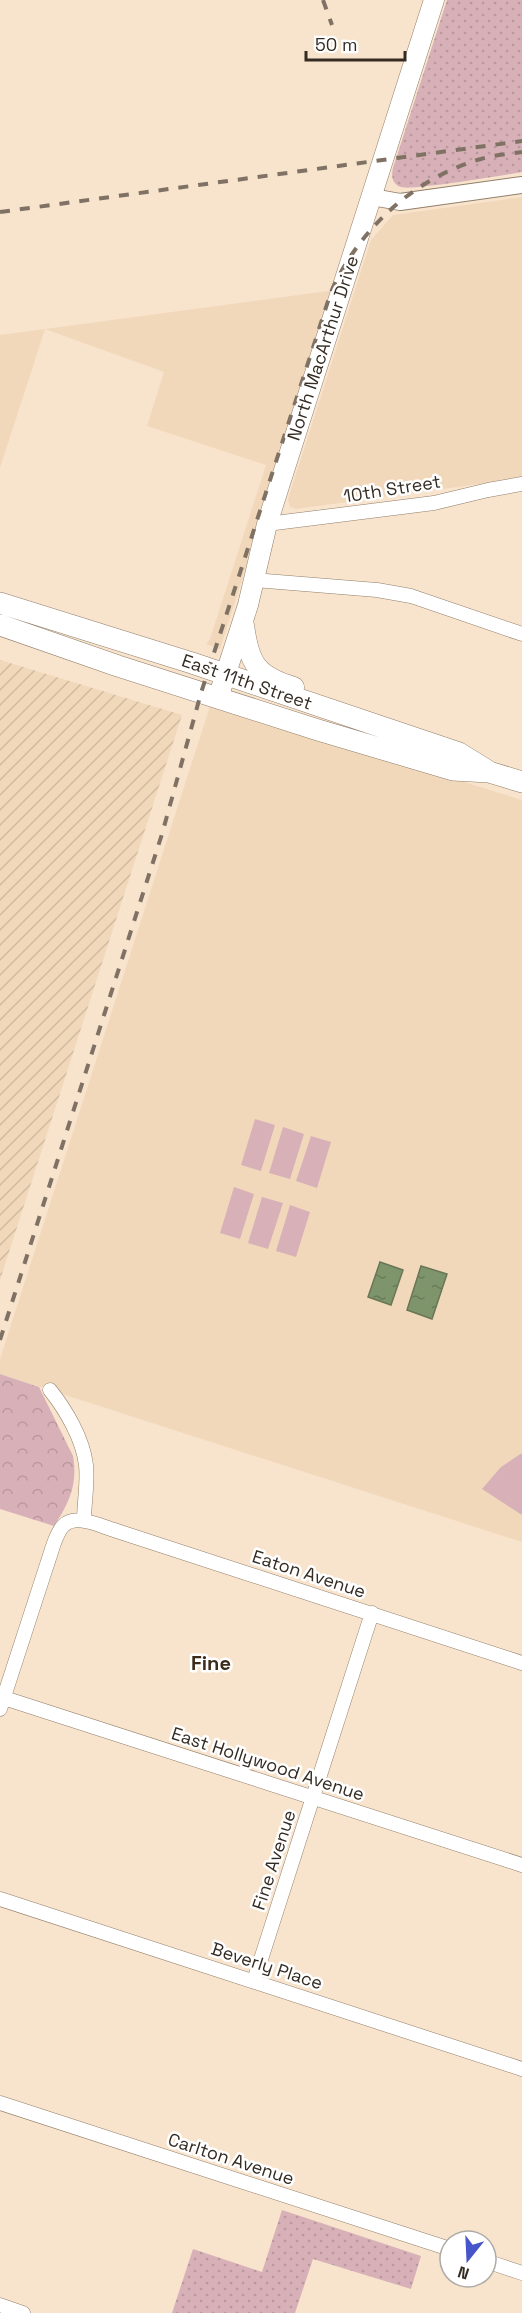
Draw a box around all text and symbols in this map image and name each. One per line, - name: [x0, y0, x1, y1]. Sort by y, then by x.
- scale bar: [306, 24, 405, 62]
- text: 50 m: [315, 33, 357, 56]
- street label: North MacArthur Drive: [282, 252, 363, 443]
- street label: 10th Street: [342, 469, 442, 508]
- street label: East 11th Street: [179, 648, 315, 715]
- street label: Eaton Avenue: [249, 1544, 369, 1603]
- district label: Fine: [191, 1650, 231, 1676]
- street label: East Hollywood Avenue: [169, 1721, 367, 1806]
- street label: Fine Avenue: [247, 1807, 300, 1913]
- street label: Beverly Place: [209, 1937, 326, 1994]
- street label: Carlton Avenue: [165, 2127, 297, 2190]
- north arrow: [438, 2229, 498, 2289]
- text: N: [455, 2261, 472, 2284]

